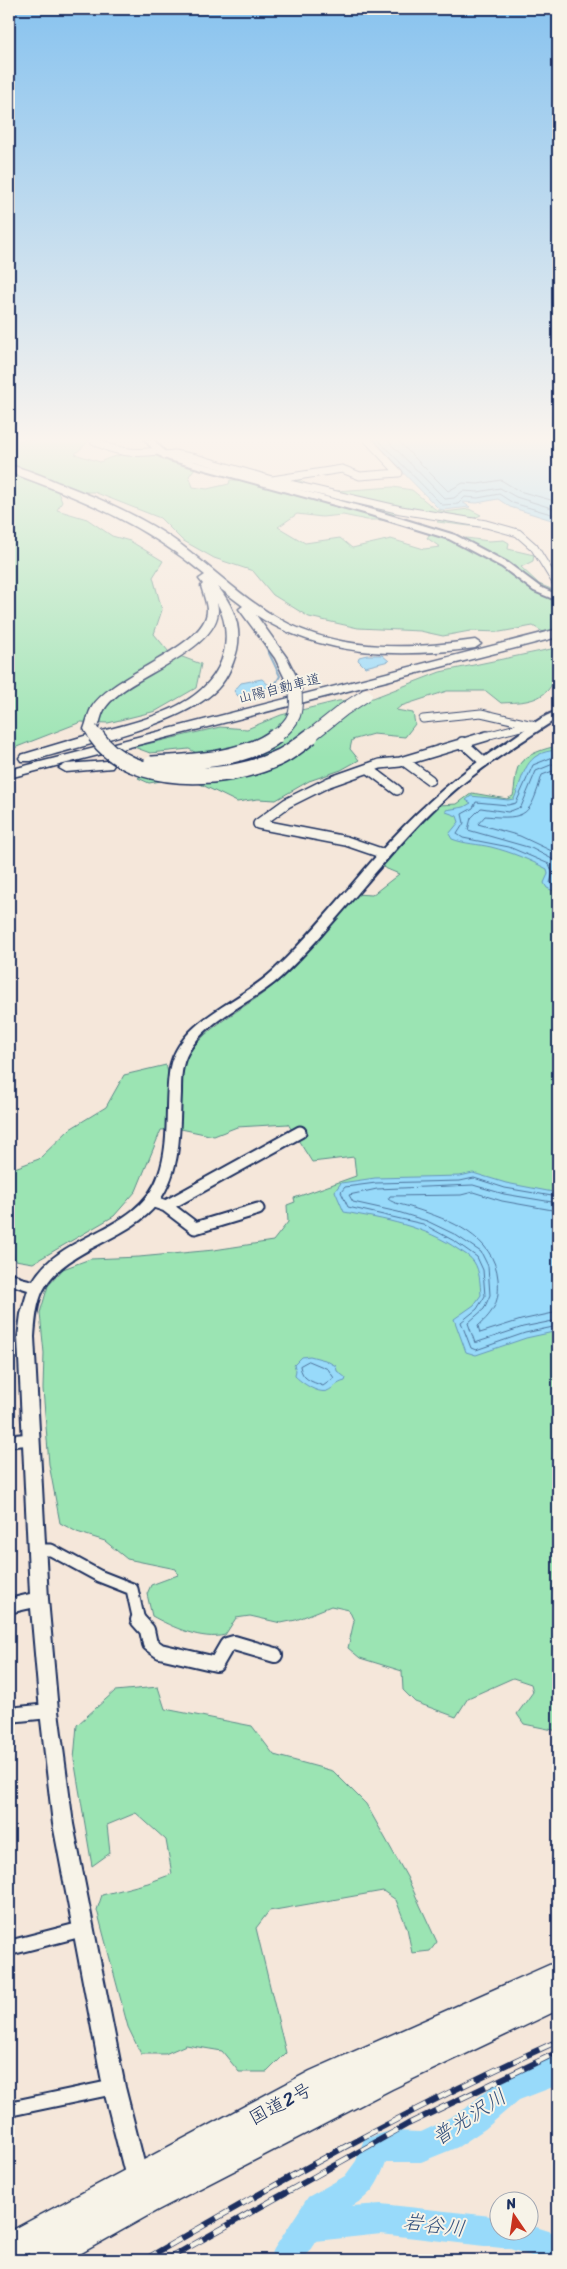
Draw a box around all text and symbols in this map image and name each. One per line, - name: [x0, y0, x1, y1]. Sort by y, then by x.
- street label: 山陽自動車道: [235, 666, 323, 711]
- street label: 国道2号: [242, 2073, 318, 2134]
- water label: 普光沢川: [423, 2078, 515, 2156]
- text: N: [503, 2190, 519, 2217]
- north arrow: [490, 2192, 540, 2242]
- water label: 岩谷川: [400, 2202, 468, 2248]

